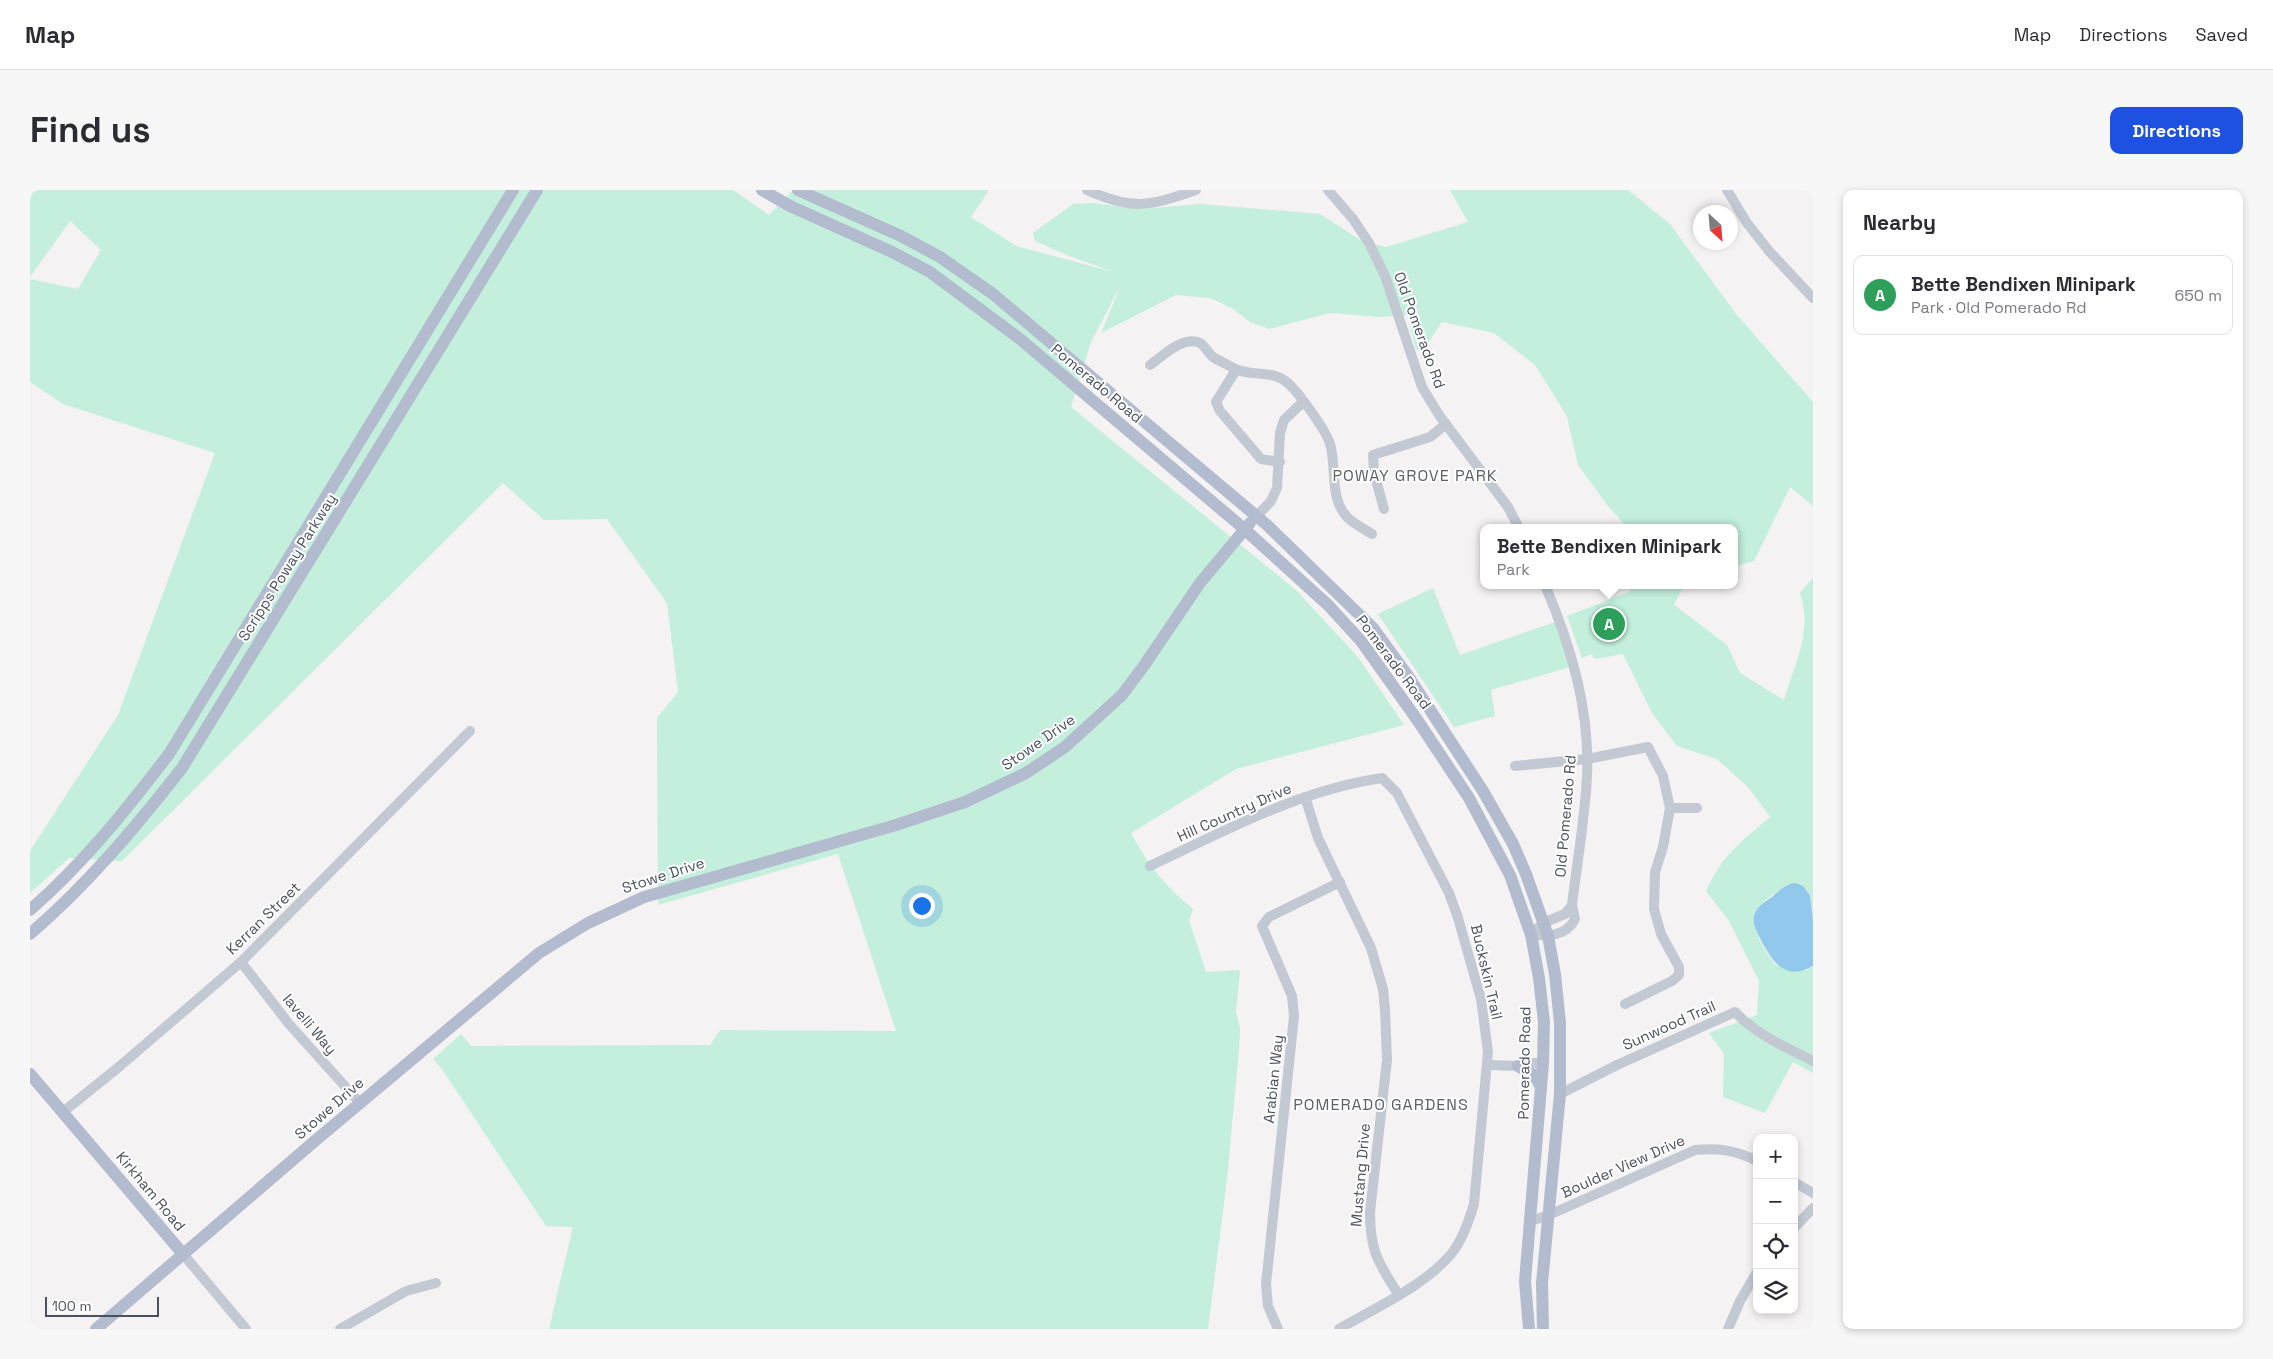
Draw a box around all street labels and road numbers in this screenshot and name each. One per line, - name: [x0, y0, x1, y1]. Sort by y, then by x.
- street label: Old Pomerado Rd: [1390, 269, 1450, 391]
- street label: Pomerado Road: [1048, 339, 1146, 427]
- street label: Scripps Poway Parkway: [234, 490, 340, 644]
- street label: Pomerado Road: [1352, 611, 1436, 713]
- street label: Stowe Drive: [998, 710, 1079, 774]
- street label: Old Pomerado Rd: [1550, 754, 1580, 878]
- street label: Hill Country Drive: [1174, 778, 1294, 846]
- street label: Stowe Drive: [619, 853, 707, 897]
- street label: Kerran Street: [222, 878, 304, 958]
- street label: Buckskin Trail: [1467, 922, 1507, 1022]
- street label: Iavelli Way: [279, 990, 341, 1058]
- street label: Sunwood Trail: [1619, 996, 1719, 1054]
- street label: Pomerado Road: [1514, 1006, 1534, 1120]
- street label: Arabian Way: [1259, 1034, 1287, 1124]
- street label: Stowe Drive: [291, 1073, 368, 1143]
- street label: Mustang Drive: [1346, 1122, 1374, 1228]
- street label: Boulder View Drive: [1558, 1130, 1688, 1202]
- street label: Kirkham Road: [112, 1147, 190, 1235]

